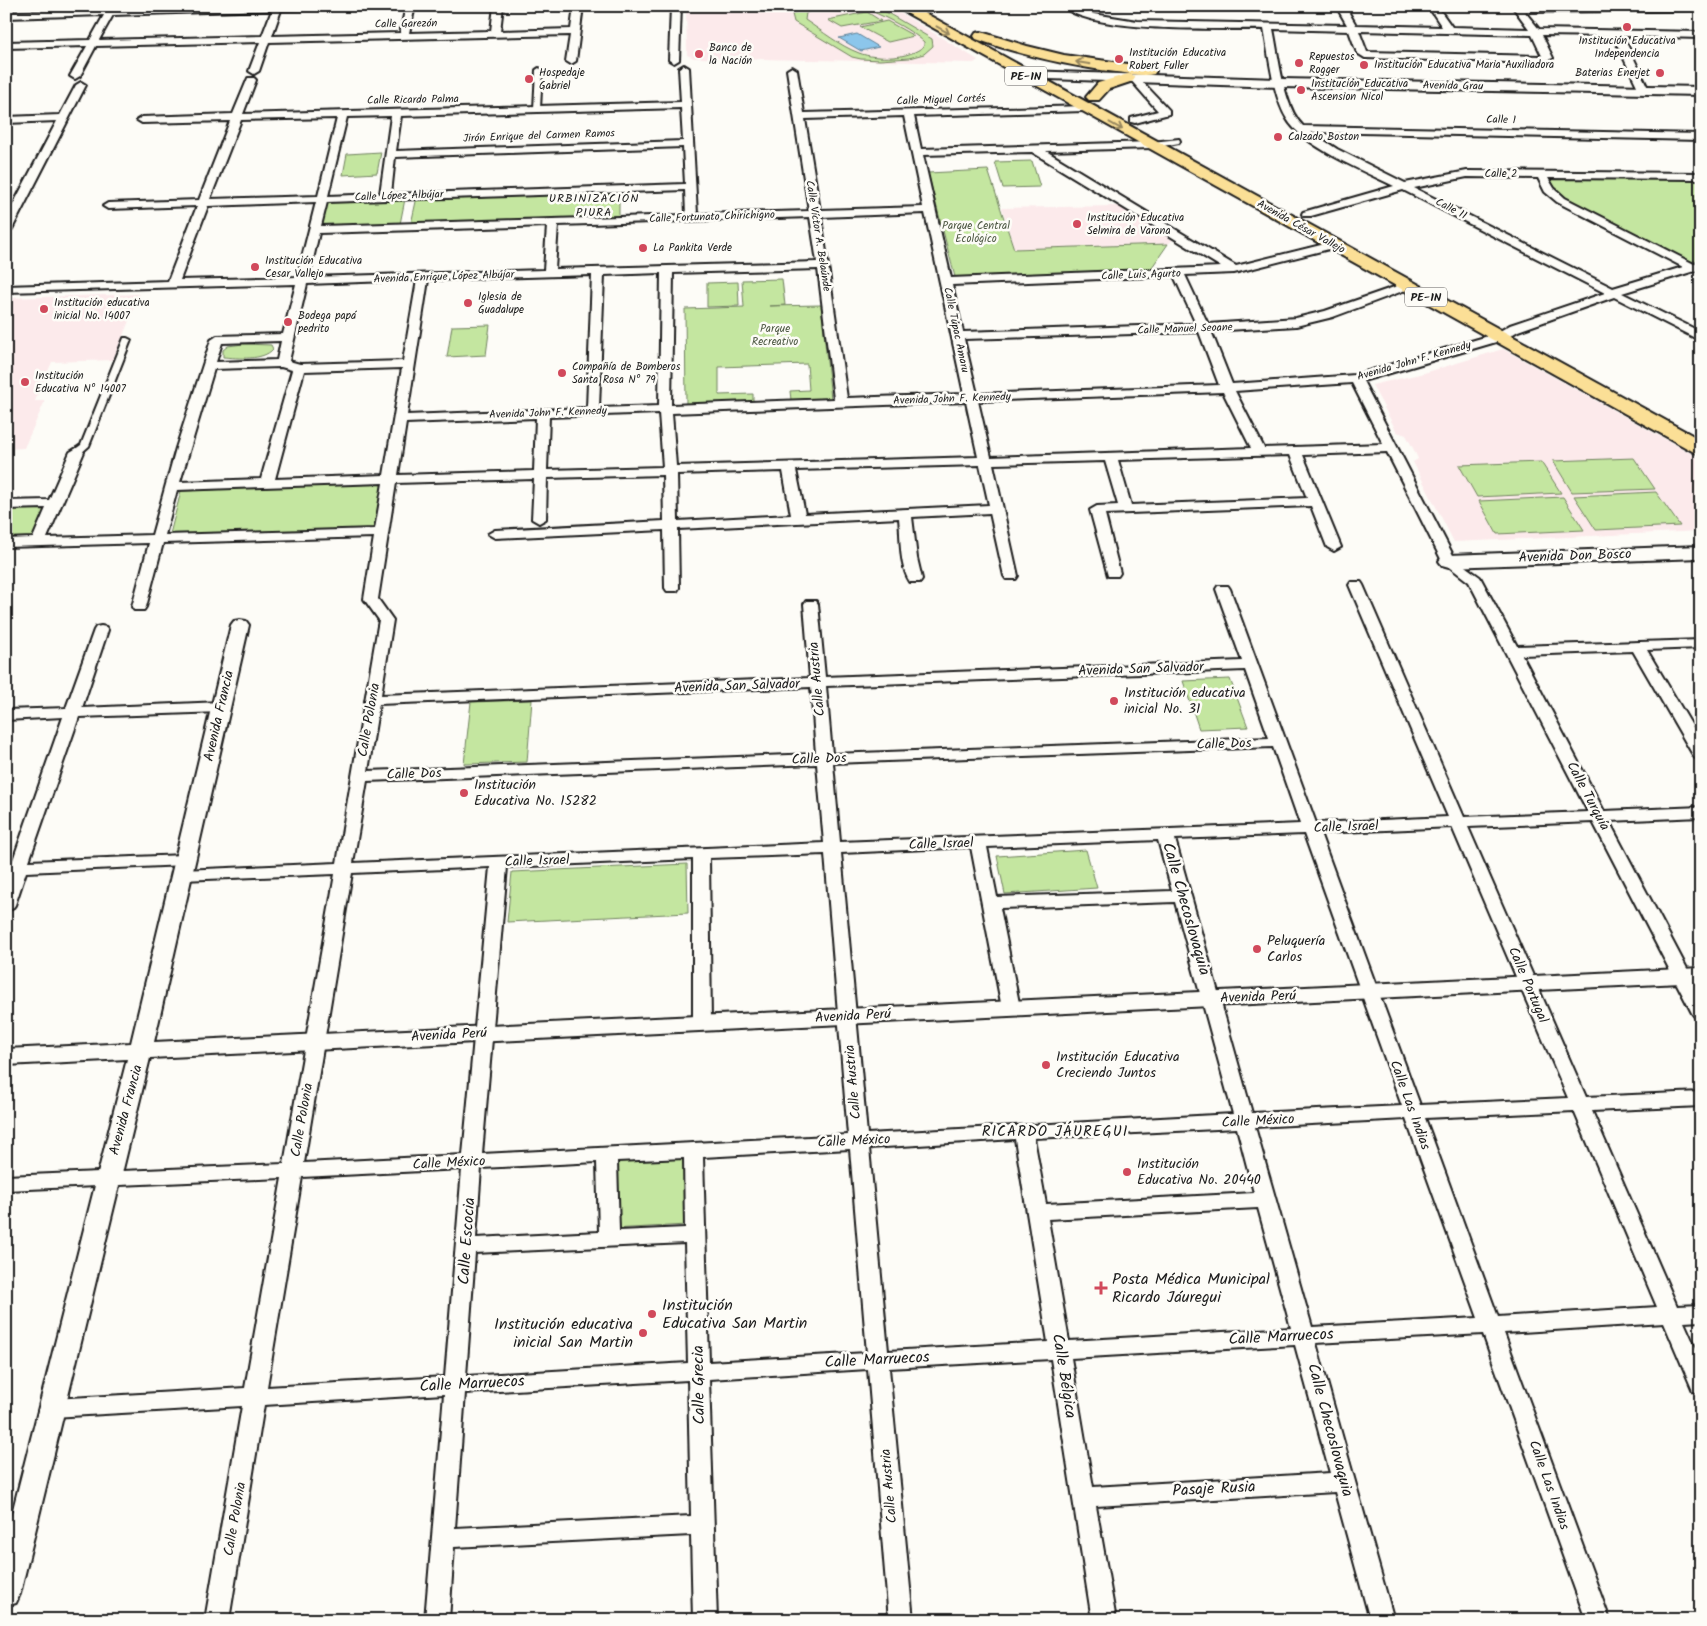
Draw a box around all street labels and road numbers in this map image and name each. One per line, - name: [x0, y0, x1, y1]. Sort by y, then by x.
- street label: Calle Garezón: [375, 14, 438, 34]
- road number: PE-1N: [1005, 66, 1047, 85]
- street label: Avenida Grau: [1423, 76, 1484, 96]
- street label: Calle Miguel Cortés: [896, 89, 986, 111]
- street label: Calle Ricardo Palma: [367, 90, 459, 110]
- street label: Calle 1: [1486, 111, 1516, 129]
- street label: Jirón Enrique del Carmen Ramos: [463, 124, 616, 148]
- street label: Calle 2: [1485, 165, 1517, 183]
- street label: Calle Víctor A. Belaúnde: [800, 179, 836, 293]
- street label: Calle López Albújar: [354, 185, 445, 207]
- street label: Calle 11: [1432, 193, 1470, 225]
- street label: Avenida César Vallejo: [1254, 195, 1348, 259]
- street label: Calle Fortunato Chirichigno: [649, 206, 775, 228]
- street label: Calle Luis Agurto: [1101, 265, 1181, 285]
- street label: Avenida Enrique López Albújar: [373, 266, 516, 288]
- street label: Calle Túpac Amaru: [938, 286, 974, 375]
- road number: PE-1N: [1405, 288, 1447, 306]
- street label: Calle Manuel Seoane: [1137, 318, 1233, 340]
- street label: Avenida John F. Kennedy: [1355, 336, 1474, 386]
- street label: Avenida John F. Kennedy: [893, 388, 1012, 410]
- street label: Avenida John F. Kennedy: [489, 402, 608, 424]
- street label: Avenida Don Bosco: [1518, 543, 1632, 569]
- street label: Calle Austria: [803, 641, 831, 717]
- street label: Avenida San Salvador: [1078, 656, 1206, 682]
- street label: Avenida Francia: [198, 668, 240, 764]
- street label: Avenida San Salvador: [674, 673, 802, 699]
- street label: Calle Polonia: [352, 681, 386, 759]
- street label: Calle Dos: [1196, 732, 1252, 756]
- street label: Calle Dos: [791, 747, 847, 771]
- street label: Calle Turquía: [1560, 757, 1616, 835]
- street label: Calle Dos: [386, 762, 442, 786]
- street label: Calle Israel: [1313, 815, 1379, 839]
- street label: Calle Israel: [908, 832, 974, 856]
- street label: Calle Checoslovaquia: [1155, 840, 1217, 978]
- street label: Calle Israel: [504, 849, 570, 873]
- street label: Calle Portugal: [1502, 943, 1554, 1027]
- street label: Avenida Perú: [1220, 985, 1297, 1009]
- street label: Avenida Perú: [815, 1003, 892, 1029]
- street label: Avenida Perú: [411, 1022, 488, 1048]
- street label: Calle Austria: [839, 1044, 867, 1120]
- street label: Calle Las Indias: [1384, 1057, 1436, 1153]
- street label: Avenida Francia: [103, 1062, 149, 1158]
- street label: Calle Polonia: [285, 1081, 319, 1159]
- street label: Calle México: [1221, 1108, 1295, 1134]
- street label: Calle México: [817, 1128, 891, 1154]
- street label: Calle México: [412, 1150, 486, 1176]
- street label: Calle Escocia: [451, 1196, 483, 1286]
- street label: Calle Marruecos: [1228, 1322, 1334, 1352]
- street label: Calle Bélgica: [1045, 1332, 1083, 1420]
- street label: Calle Grecia: [686, 1345, 712, 1425]
- street label: Calle Marruecos: [824, 1345, 930, 1375]
- street label: Calle Checoslovaquia: [1300, 1361, 1360, 1499]
- street label: Calle Marruecos: [419, 1369, 525, 1399]
- street label: Calle Las Indias: [1523, 1437, 1575, 1533]
- street label: Calle Austria: [875, 1448, 903, 1524]
- street label: Pasaje Rusia: [1172, 1474, 1256, 1504]
- street label: Calle Polonia: [218, 1480, 252, 1558]

